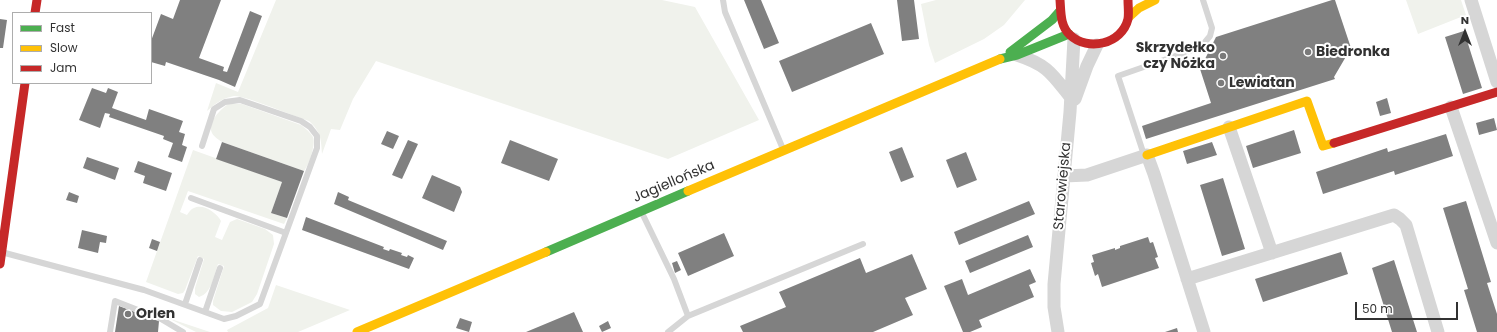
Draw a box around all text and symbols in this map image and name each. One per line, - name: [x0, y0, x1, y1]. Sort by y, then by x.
- legend: [12, 12, 152, 84]
- north arrow: [1445, 12, 1485, 52]
- text: N: [1461, 12, 1469, 28]
- text: Fast: [50, 19, 75, 36]
- text: Slow: [50, 39, 78, 56]
- place label: Skrzydełko czy Nóżka: [1136, 40, 1215, 72]
- place label: Biedronka: [1316, 44, 1390, 60]
- marker: Biedronka: [1303, 47, 1313, 57]
- marker: Skrzydełko czy Nóżka: [1218, 51, 1228, 61]
- text: Jam: [50, 59, 77, 76]
- place label: Lewiatan: [1229, 75, 1295, 91]
- marker: Lewiatan: [1216, 78, 1226, 88]
- street label: Starowiejska: [1051, 141, 1075, 231]
- street label: Jagiellońska: [631, 157, 717, 207]
- scale bar: [1357, 294, 1460, 320]
- text: 50 m: [1362, 300, 1393, 317]
- place label: Orlen: [136, 306, 175, 322]
- marker: Orlen: [123, 309, 133, 319]

